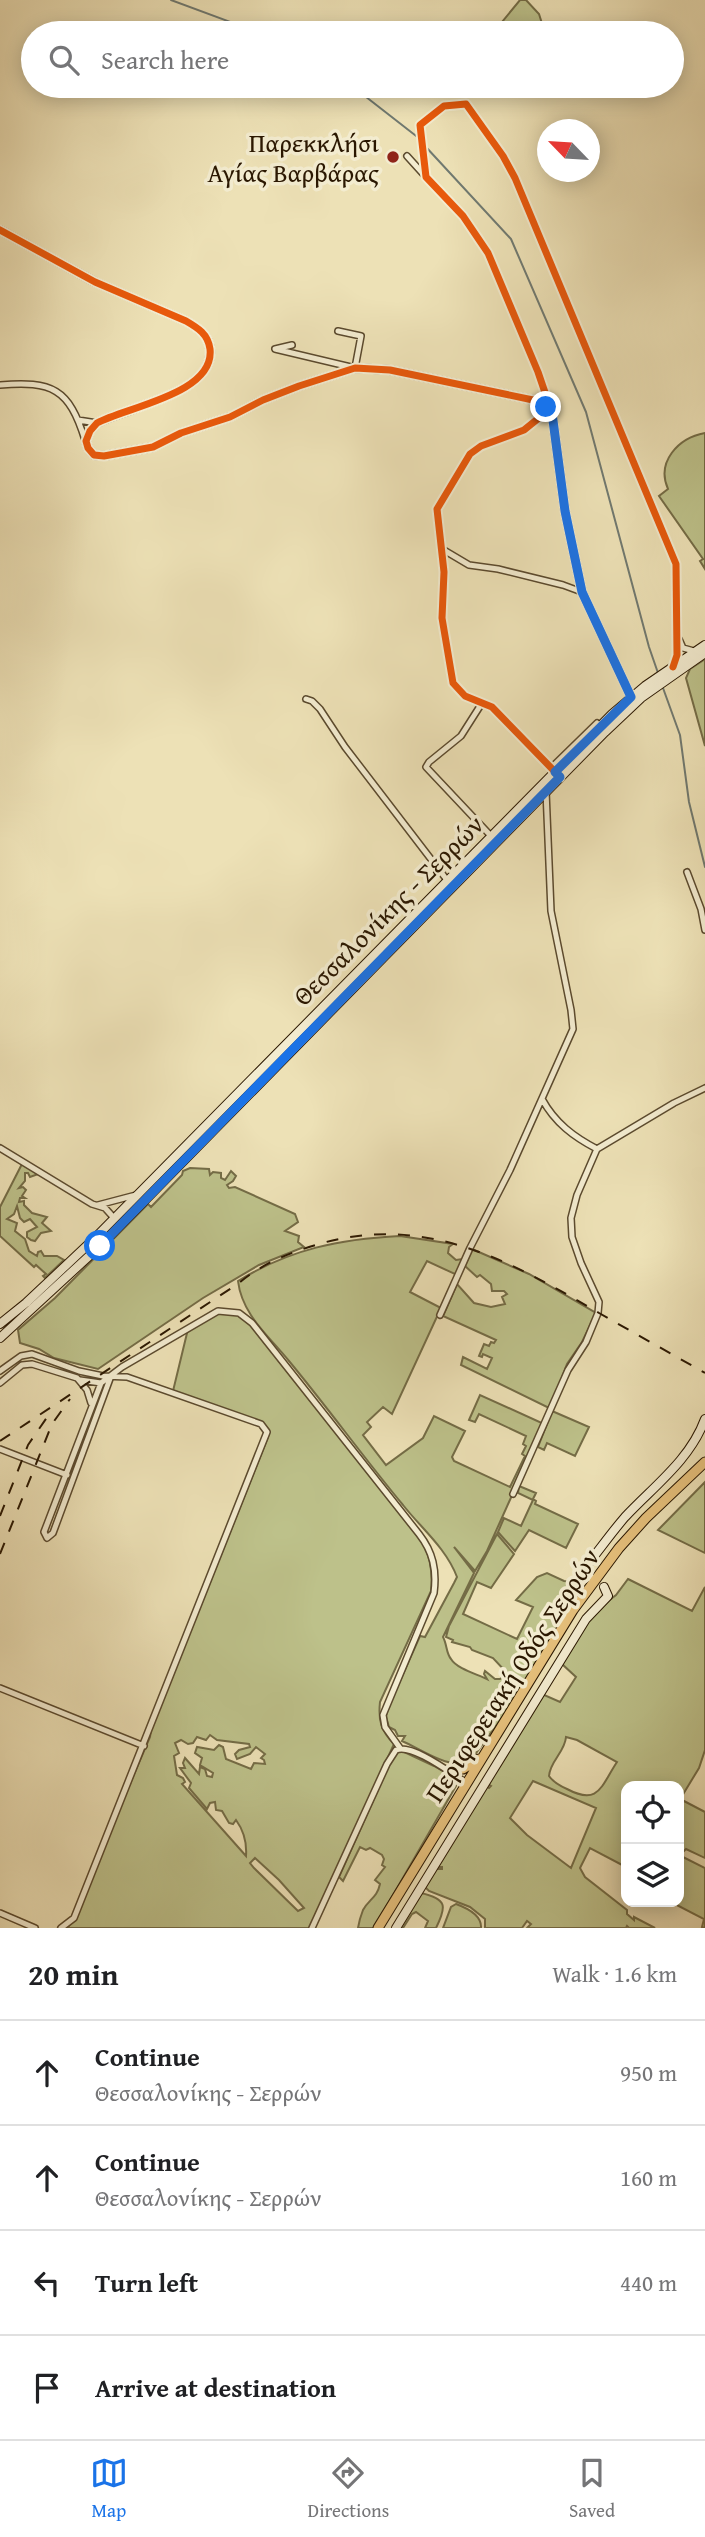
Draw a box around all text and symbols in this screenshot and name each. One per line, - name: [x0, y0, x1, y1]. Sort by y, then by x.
- search box: [21, 21, 684, 98]
- text: Search here: [101, 40, 229, 79]
- icon: search: [45, 41, 83, 79]
- north arrow: [537, 119, 600, 182]
- place label: Παρεκκλήσι Αγίας Βαρβάρας: [208, 123, 379, 192]
- marker: Παρεκκλήσι Αγίας Βαρβάρας: [385, 149, 401, 165]
- route end: [530, 391, 561, 422]
- street label: Θεσσαλονίκης - Σερρών: [284, 806, 492, 1014]
- route start: [84, 1230, 115, 1261]
- street label: Περιφερειακή Οδός Σερρών: [415, 1540, 609, 1810]
- map controls: [621, 1781, 684, 1907]
- button: locate: [621, 1781, 684, 1844]
- button: layers: [621, 1844, 684, 1907]
- text: 20 min: [28, 1952, 118, 1996]
- text: Walk · 1.6 km: [552, 1957, 677, 1990]
- text: Continue: [95, 2037, 200, 2076]
- icon: ahead: [28, 2054, 66, 2092]
- text: 950 m: [620, 2056, 677, 2089]
- text: Θεσσαλονίκης - Σερρών: [95, 2076, 322, 2109]
- text: Continue: [95, 2142, 200, 2181]
- icon: ahead: [28, 2159, 66, 2197]
- text: 160 m: [620, 2161, 677, 2194]
- text: Θεσσαλονίκης - Σερρών: [95, 2181, 322, 2214]
- text: Turn left: [95, 2263, 198, 2302]
- icon: left: [28, 2264, 66, 2302]
- text: 440 m: [620, 2266, 677, 2299]
- text: Arrive at destination: [95, 2368, 336, 2407]
- icon: arrive: [28, 2369, 66, 2407]
- tab: Map: [90, 2454, 128, 2524]
- tab: Directions: [308, 2454, 389, 2524]
- tab: Saved: [569, 2454, 615, 2524]

